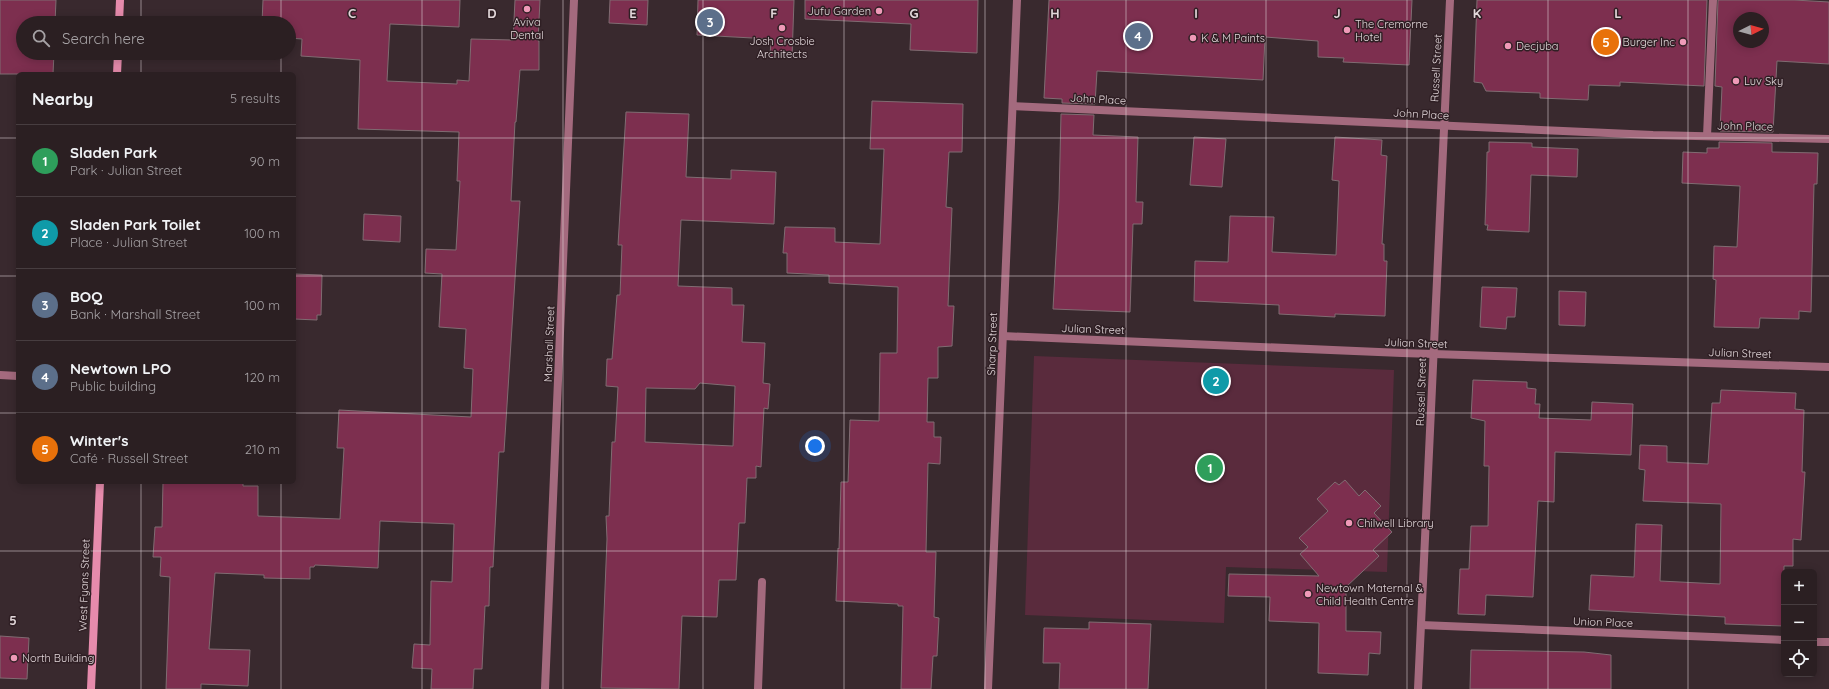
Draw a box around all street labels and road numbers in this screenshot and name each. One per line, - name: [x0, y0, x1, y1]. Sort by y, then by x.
- street label: Russell Street: [1427, 33, 1445, 102]
- street label: John Place: [1070, 91, 1126, 107]
- street label: John Place: [1393, 106, 1449, 122]
- street label: John Place: [1717, 119, 1773, 133]
- street label: Marshall Street: [541, 305, 557, 382]
- street label: Sharp Street: [984, 312, 1000, 376]
- street label: Julian Street: [1061, 321, 1125, 337]
- street label: Julian Street: [1384, 335, 1448, 351]
- street label: Julian Street: [1708, 345, 1772, 361]
- street label: Russell Street: [1413, 357, 1429, 426]
- street label: West Fyans Street: [75, 538, 93, 631]
- street label: Union Place: [1573, 614, 1633, 630]

